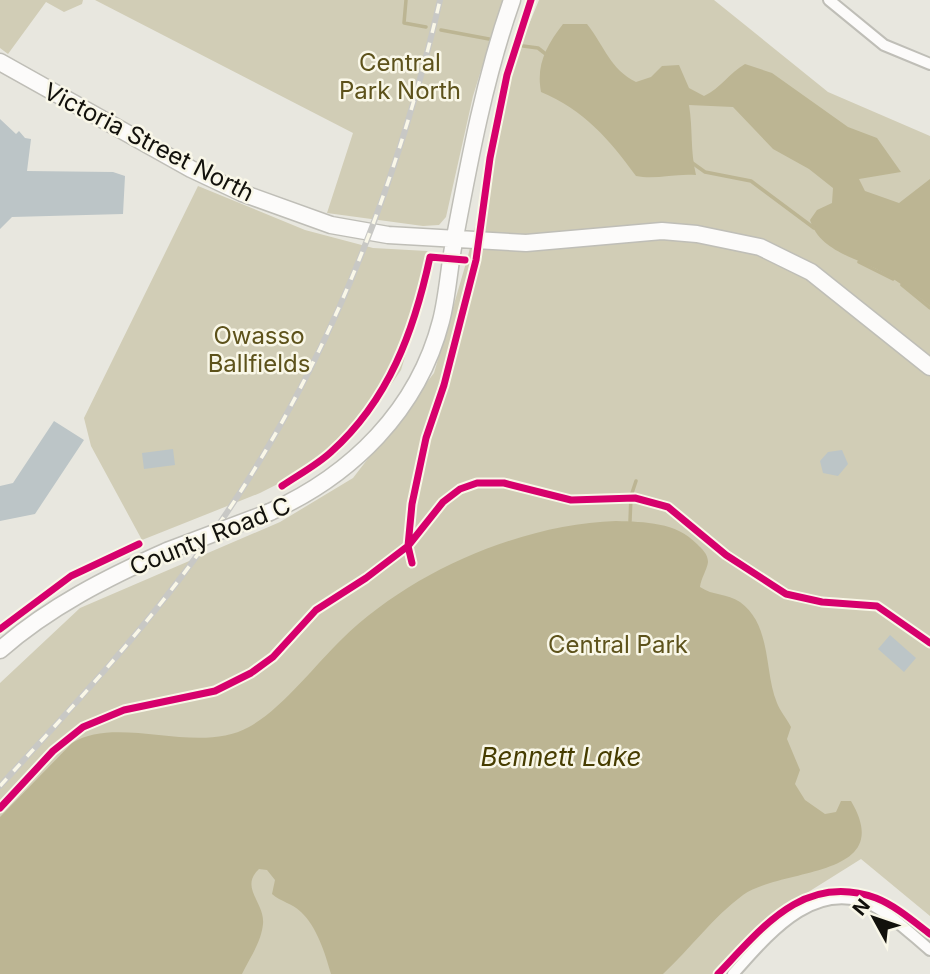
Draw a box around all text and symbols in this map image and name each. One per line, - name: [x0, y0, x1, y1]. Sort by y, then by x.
- park label: Central Park North: [339, 48, 461, 105]
- street label: Victoria Street North: [39, 76, 259, 208]
- park label: Owasso Ballfields: [208, 321, 310, 378]
- street label: County Road C: [125, 491, 295, 581]
- park label: Central Park: [548, 630, 688, 659]
- water label: Bennett Lake: [481, 741, 641, 772]
- north arrow: [839, 883, 909, 953]
- text: N: [848, 894, 875, 920]

